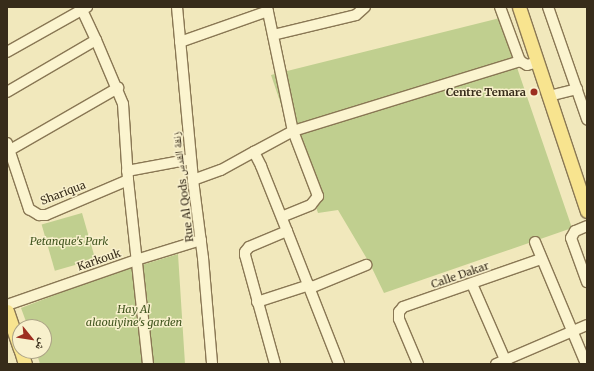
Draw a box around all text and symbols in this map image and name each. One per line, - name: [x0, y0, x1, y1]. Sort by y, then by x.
- place label: Centre Temara: [446, 85, 526, 99]
- marker: Centre Temara: [529, 87, 539, 97]
- street label: Rue Al Qods زنقة القدس: [170, 131, 196, 243]
- street label: Shariqua: [39, 178, 87, 208]
- park label: Petanque's Park: [30, 234, 108, 248]
- street label: Karkouk: [75, 246, 123, 274]
- street label: Calle Dakar: [429, 259, 491, 291]
- park label: Hay Al alaouiyine's garden: [86, 303, 182, 329]
- north arrow: [12, 319, 52, 359]
- text: ش: [33, 336, 51, 353]

